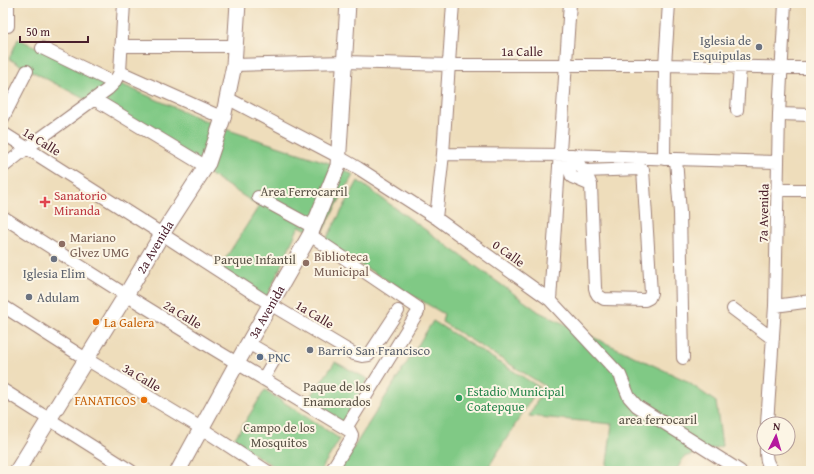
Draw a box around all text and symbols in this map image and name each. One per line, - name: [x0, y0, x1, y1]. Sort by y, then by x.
- scale bar: [20, 18, 88, 44]
- text: 50 m: [26, 23, 50, 40]
- place label: Iglesia de Esquipulas: [693, 31, 751, 65]
- street label: 1a Calle: [501, 42, 543, 61]
- marker: Iglesia de Esquipulas: [754, 42, 764, 52]
- street label: 1a Calle: [19, 122, 65, 161]
- park label: Area Ferrocarril: [260, 182, 348, 201]
- street label: 7a Avenida: [753, 183, 774, 243]
- place label: Sanatorio Miranda: [54, 186, 107, 220]
- marker: Sanatorio Miranda: [39, 196, 51, 208]
- street label: 2a Avenida: [132, 216, 179, 277]
- place label: Mariano Glvez UMG: [70, 228, 129, 262]
- street label: 0 Calle: [489, 235, 529, 272]
- marker: Mariano Glvez UMG: [57, 239, 67, 249]
- place label: Biblioteca Municipal: [314, 247, 369, 281]
- park label: Parque Infantil: [214, 250, 296, 269]
- marker: Iglesia Elim: [49, 254, 59, 264]
- marker: Biblioteca Municipal: [301, 258, 311, 268]
- place label: Iglesia Elim: [23, 264, 86, 283]
- street label: 3a Avenida: [244, 281, 290, 342]
- place label: Adulam: [37, 288, 80, 307]
- marker: Adulam: [24, 292, 34, 302]
- street label: 2a Calle: [160, 295, 206, 334]
- street label: 1a Calle: [292, 295, 338, 333]
- place label: La Galera: [104, 313, 155, 332]
- marker: La Galera: [91, 317, 101, 327]
- place label: Barrio San Francisco: [318, 341, 430, 360]
- marker: Barrio San Francisco: [305, 345, 315, 355]
- place label: PNC: [268, 348, 291, 367]
- marker: PNC: [255, 352, 265, 362]
- street label: 3a Calle: [119, 358, 165, 396]
- park label: Paque de los Enamorados: [303, 377, 371, 411]
- place label: Estadio Municipal Coatepque: [467, 382, 565, 416]
- place label: FANATICOS: [74, 391, 136, 410]
- marker: Estadio Municipal Coatepque: [454, 393, 464, 403]
- marker: FANATICOS: [139, 395, 149, 405]
- park label: area ferrocaril: [619, 410, 698, 429]
- north arrow: [756, 416, 796, 456]
- park label: Campo de los Mosquitos: [243, 418, 315, 452]
- text: N: [773, 418, 782, 434]

